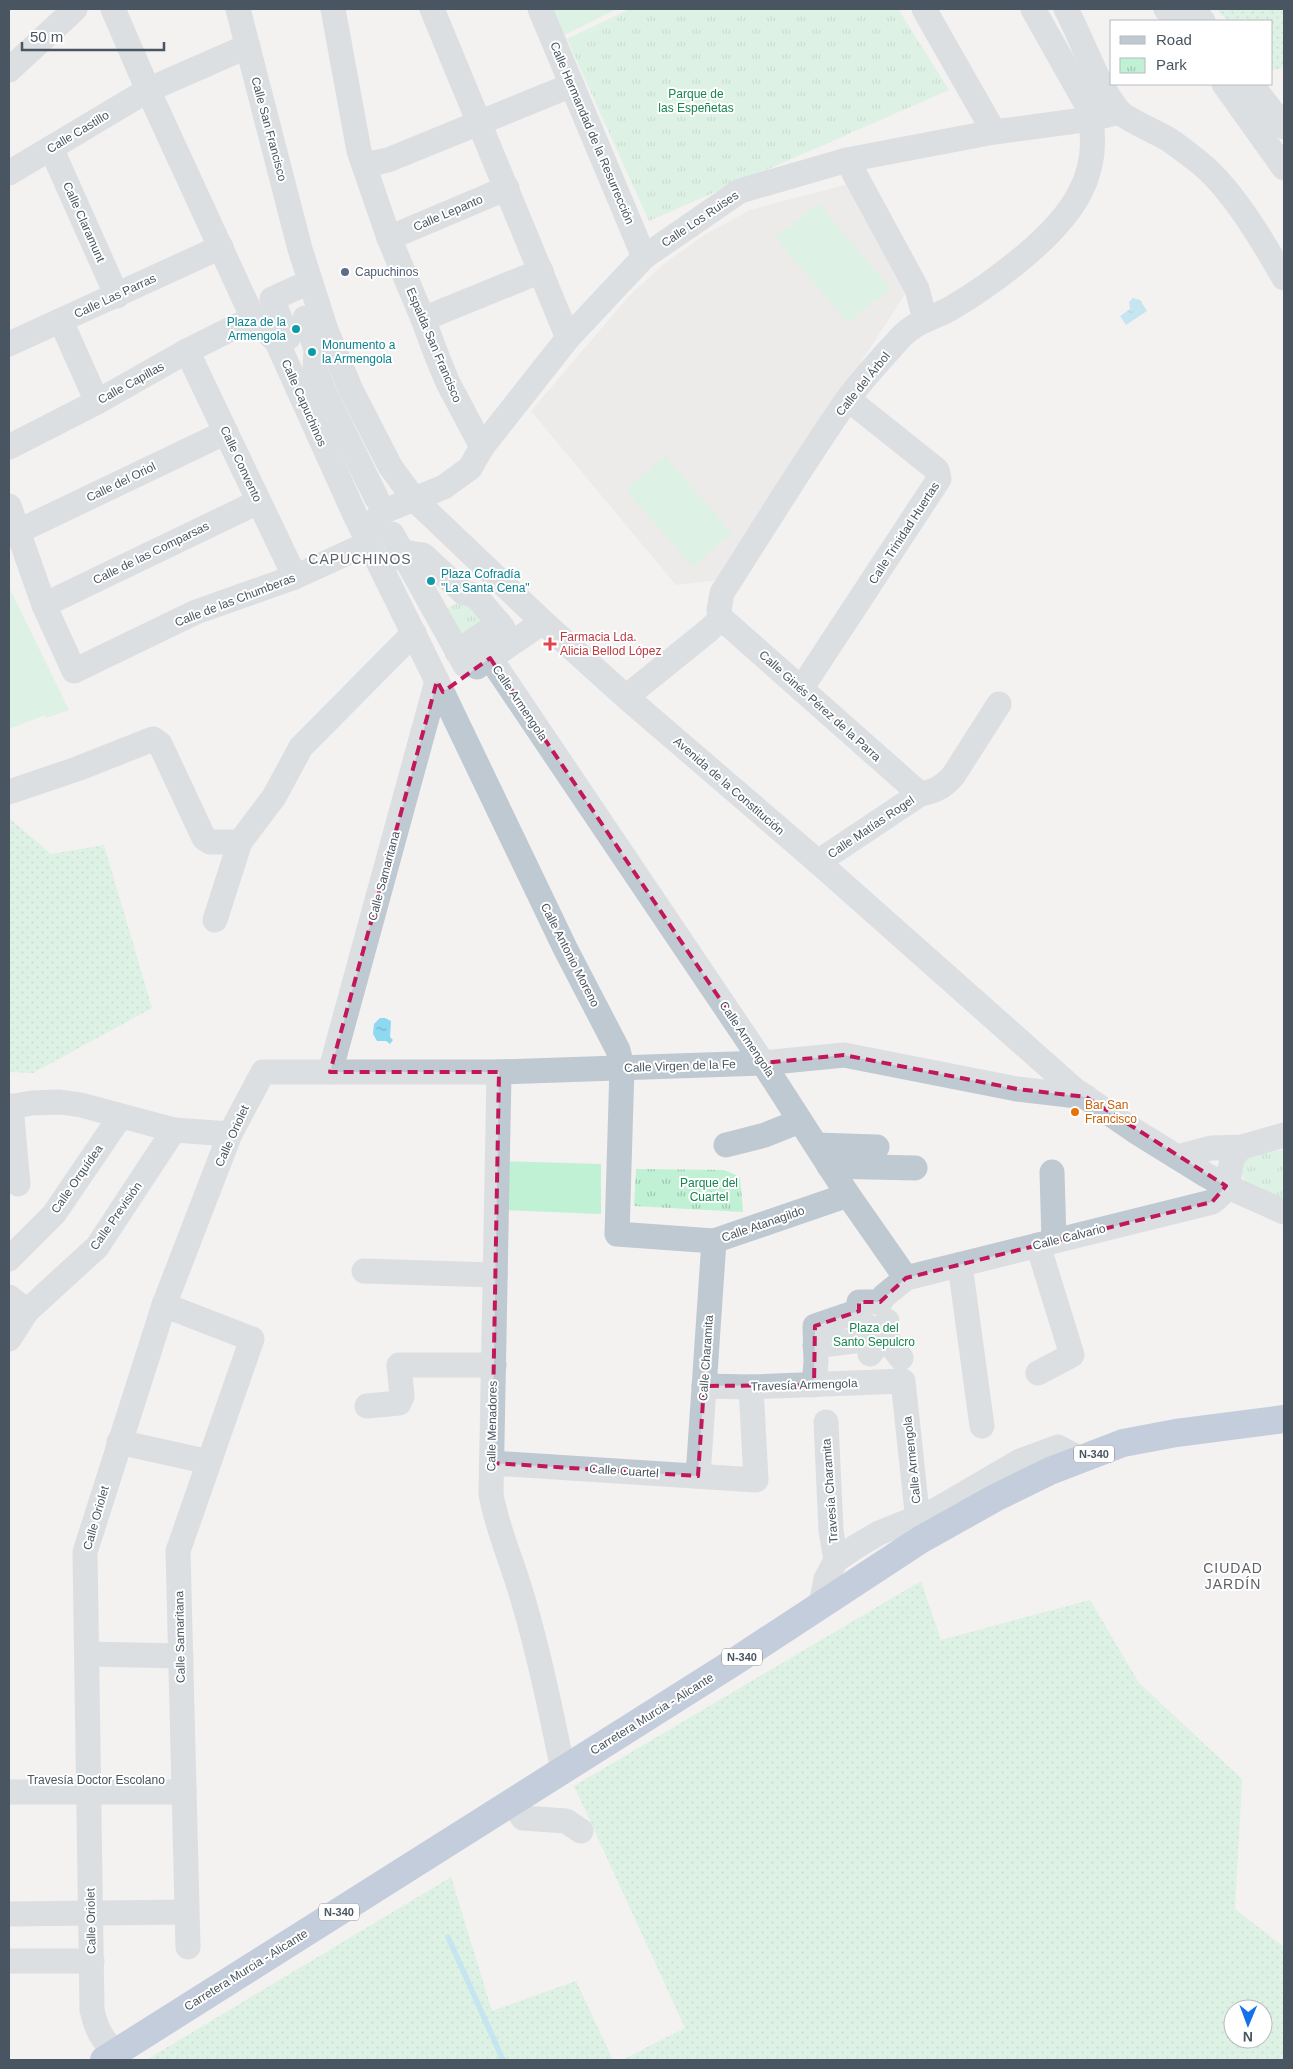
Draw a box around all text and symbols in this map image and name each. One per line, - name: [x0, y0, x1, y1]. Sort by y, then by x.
- scale bar: [22, 20, 165, 52]
- legend: [1110, 20, 1273, 85]
- text: 50 m: [30, 28, 63, 45]
- text: Road: [1156, 31, 1192, 48]
- street label: Calle Hermandad de la Resurrección: [547, 40, 637, 226]
- text: Park: [1156, 56, 1187, 73]
- street label: Calle San Francisco: [248, 75, 290, 183]
- park label: Parque de las Espeñetas: [658, 87, 734, 115]
- street label: Calle Castillo: [44, 108, 112, 156]
- street label: Calle Claramunt: [60, 180, 108, 265]
- street label: Calle Los Ruises: [659, 188, 741, 250]
- street label: Calle Lepanto: [411, 192, 485, 234]
- place label: Capuchinos: [355, 265, 418, 279]
- marker: Capuchinos: [339, 266, 351, 278]
- street label: Calle Las Parras: [72, 271, 158, 321]
- street label: Espalda San Francisco: [403, 285, 465, 405]
- place label: Plaza de la Armengola: [227, 315, 286, 343]
- marker: Plaza de la Armengola: [290, 323, 302, 335]
- place label: Monumento a la Armengola: [322, 338, 396, 366]
- marker: Monumento a la Armengola: [306, 346, 318, 358]
- street label: Calle del Árbol: [832, 349, 893, 419]
- street label: Calle Capuchinos: [278, 357, 330, 449]
- street label: Calle Capillas: [96, 359, 166, 407]
- street label: Calle Convento: [217, 424, 265, 504]
- street label: Calle del Oriol: [84, 459, 158, 505]
- street label: Calle Trinidad Huertas: [866, 479, 942, 587]
- street label: Calle de las Comparsas: [91, 519, 211, 587]
- district label: CAPUCHINOS: [308, 551, 412, 567]
- place label: Plaza Cofradía "La Santa Cena": [441, 567, 530, 595]
- street label: Calle de las Chumberas: [173, 571, 297, 629]
- marker: Plaza Cofradía "La Santa Cena": [425, 575, 437, 587]
- place label: Farmacia Lda. Alicia Bellod López: [560, 630, 661, 658]
- marker: Farmacia Lda. Alicia Bellod López: [544, 638, 556, 650]
- street label: Calle Ginés Pérez de la Parra: [756, 648, 884, 765]
- street label: Calle Armengola: [490, 663, 551, 744]
- street label: Avenida de la Constitución: [671, 734, 787, 838]
- street label: Calle Matías Rogel: [825, 793, 917, 861]
- street label: Calle Samaritana: [365, 829, 403, 922]
- street label: Calle Antonio Moreno: [538, 901, 602, 1010]
- street label: Calle Armengola: [717, 999, 778, 1080]
- street label: Calle Virgen de la Fe: [624, 1057, 736, 1075]
- place label: Bar San Francisco: [1085, 1098, 1137, 1126]
- street label: Calle Oriolet: [212, 1102, 252, 1169]
- marker: Bar San Francisco: [1069, 1106, 1081, 1118]
- street label: Calle Orquídea: [48, 1142, 106, 1216]
- park label: Parque del Cuartel: [680, 1176, 738, 1204]
- street label: Calle Previsión: [87, 1179, 145, 1253]
- street label: Calle Atanagildo: [720, 1203, 807, 1245]
- street label: Calle Calvario: [1031, 1221, 1107, 1253]
- street label: Calle Charamita: [696, 1314, 716, 1401]
- park label: Plaza del Santo Sepulcro: [833, 1321, 915, 1349]
- street label: Travesía Armengola: [750, 1376, 858, 1394]
- street label: Calle Menadores: [484, 1381, 500, 1471]
- street label: Calle Armengola: [900, 1415, 924, 1505]
- street label: Travesía Charamita: [819, 1438, 841, 1544]
- road number: N-340: [1074, 1446, 1114, 1462]
- street label: Calle Cuartel: [589, 1462, 659, 1480]
- street label: Calle Oriolet: [80, 1484, 112, 1552]
- district label: CIUDAD JARDÍN: [1203, 1560, 1263, 1592]
- street label: Calle Samaritana: [172, 1591, 188, 1683]
- road number: N-340: [722, 1648, 762, 1665]
- street label: Carretera Murcia - Alicante: [588, 1670, 717, 1758]
- street label: Travesía Doctor Escolano: [27, 1773, 165, 1787]
- street label: Calle Oriolet: [83, 1887, 99, 1954]
- road number: N-340: [319, 1904, 359, 1920]
- street label: Carretera Murcia - Alicante: [182, 1926, 311, 2014]
- north arrow: [1223, 1999, 1273, 2049]
- text: N: [1243, 2029, 1253, 2045]

